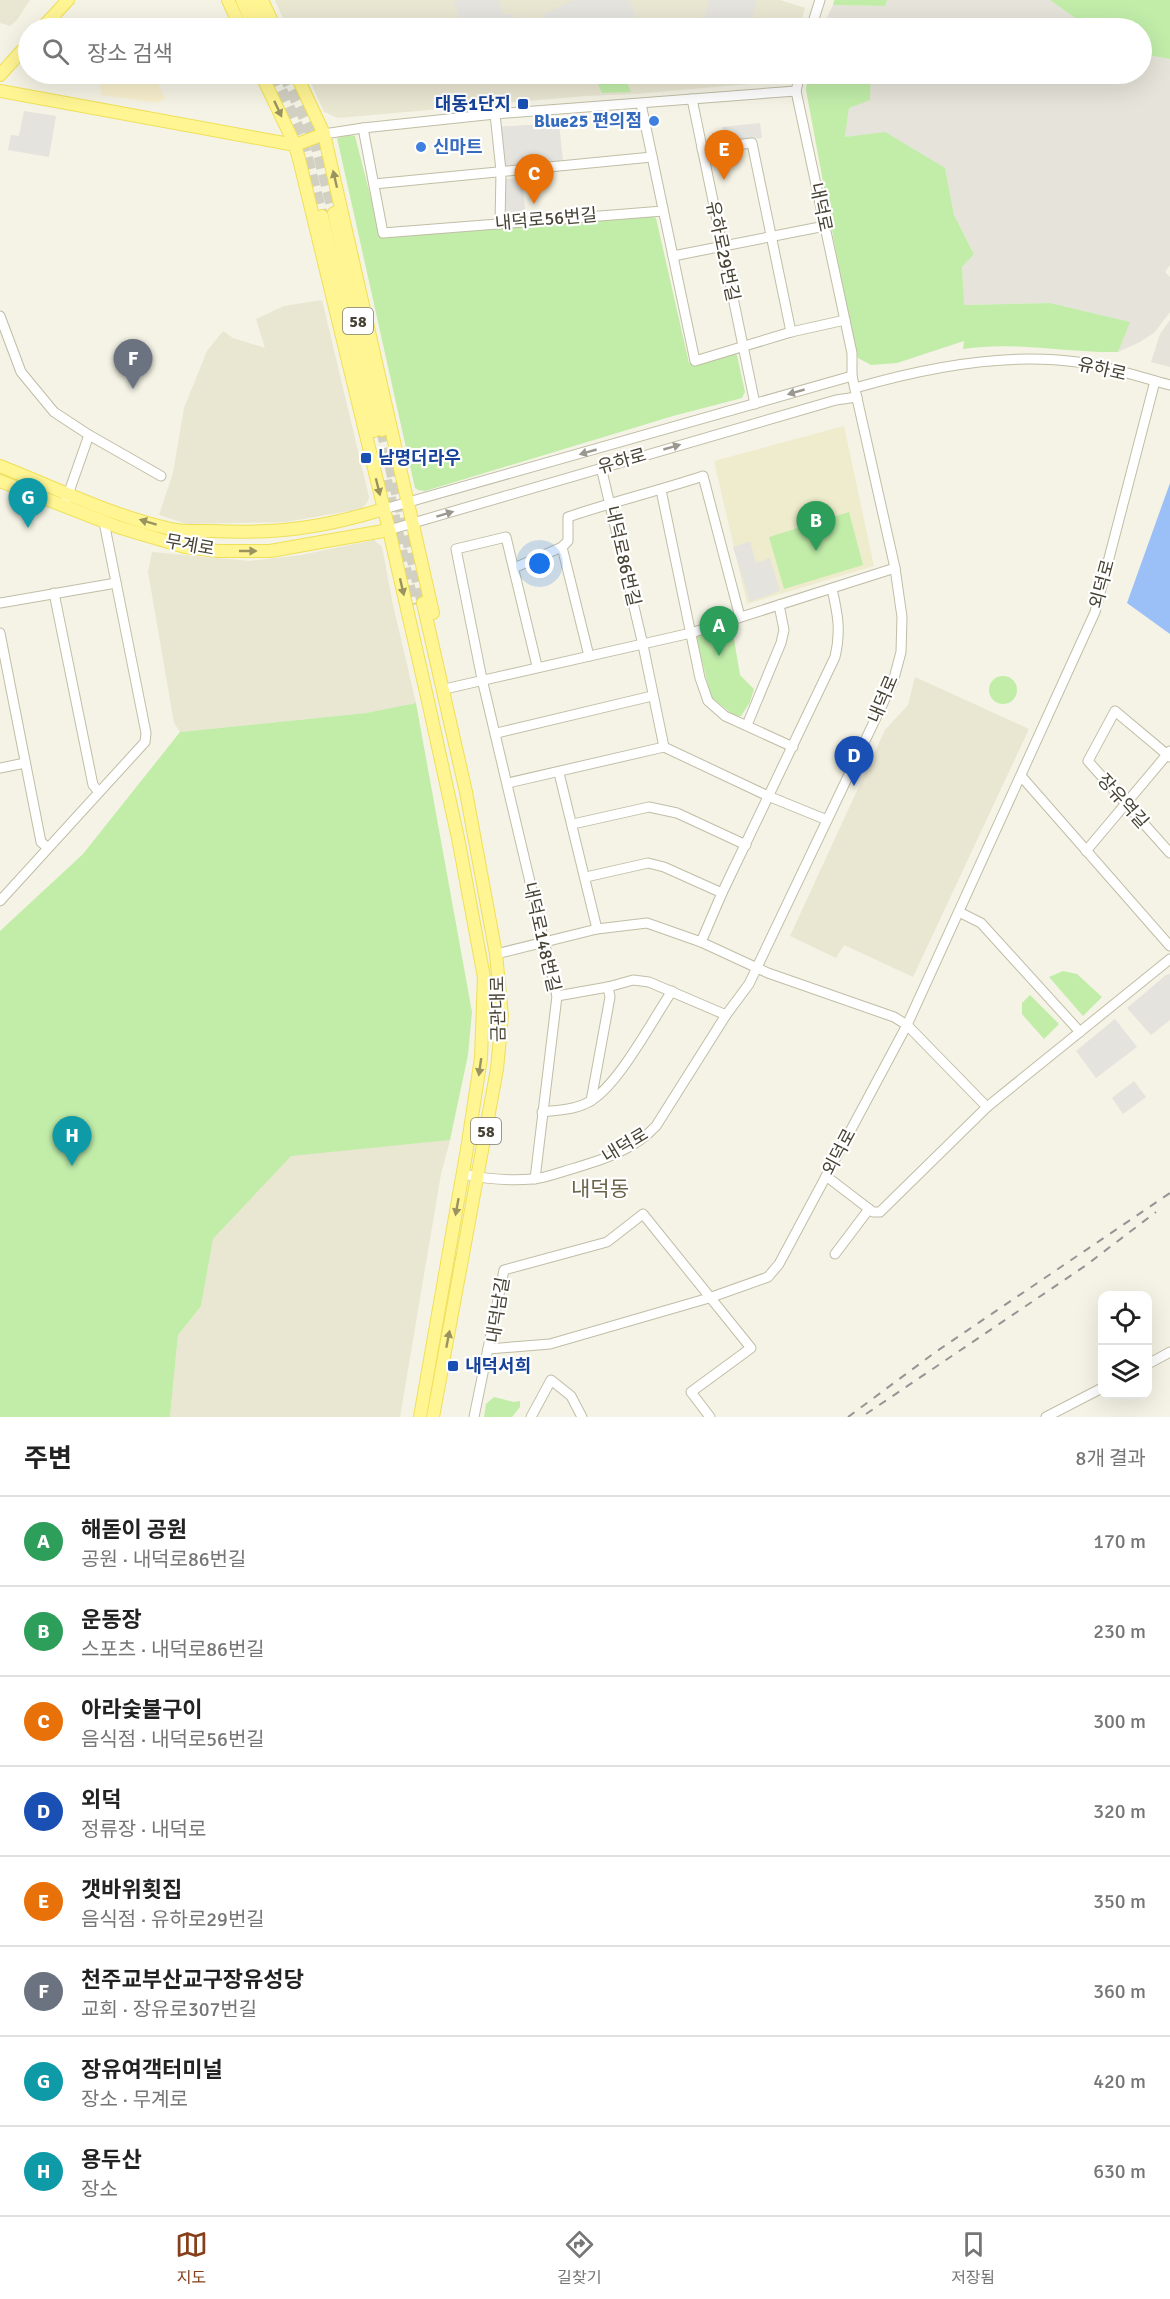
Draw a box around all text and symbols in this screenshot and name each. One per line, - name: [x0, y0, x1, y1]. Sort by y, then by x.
- search box: [18, 18, 1152, 84]
- icon: search: [39, 35, 72, 68]
- text: 장소 검색: [87, 40, 173, 67]
- place label: 대동1단지: [435, 93, 511, 115]
- marker: 대동1단지: [516, 97, 530, 111]
- one-way arrow: [274, 101, 283, 118]
- place label: Blue25 편의점: [534, 110, 642, 132]
- marker: Blue25 편의점: [647, 114, 661, 128]
- pin: E: [704, 130, 744, 180]
- place label: 신마트: [433, 136, 483, 158]
- marker: 신마트: [414, 140, 428, 154]
- pin: C: [514, 154, 554, 204]
- one-way arrow: [329, 170, 339, 189]
- street label: 내덕로: [805, 180, 837, 234]
- street label: 유하로29번길: [702, 199, 744, 303]
- street label: 내덕로56번길: [494, 204, 598, 234]
- road number: 58: [343, 308, 373, 334]
- pin: F: [114, 340, 152, 389]
- street label: 유하로: [1075, 353, 1129, 385]
- one-way arrow: [787, 388, 805, 397]
- one-way arrow: [663, 442, 681, 451]
- street label: 유하로: [595, 444, 649, 478]
- place label: 남명더라우: [378, 447, 461, 469]
- one-way arrow: [579, 448, 597, 457]
- marker: 남명더라우: [359, 451, 373, 465]
- pin: G: [9, 478, 48, 528]
- one-way arrow: [374, 478, 384, 497]
- pin: B: [796, 502, 836, 551]
- street label: 내덕로86번길: [601, 504, 645, 608]
- one-way arrow: [436, 509, 454, 518]
- one-way arrow: [138, 517, 156, 526]
- street label: 무계로: [164, 530, 216, 560]
- one-way arrow: [239, 546, 258, 556]
- your location: [525, 549, 554, 578]
- street label: 외덕로: [1085, 557, 1119, 611]
- one-way arrow: [397, 578, 407, 596]
- pin: A: [700, 606, 738, 656]
- street label: 내덕로: [863, 672, 903, 726]
- pin: D: [834, 736, 874, 786]
- street label: 장유역길: [1093, 769, 1153, 833]
- street label: 내덕로148번길: [519, 880, 565, 994]
- street label: 금관대로: [486, 976, 510, 1042]
- one-way arrow: [475, 1058, 484, 1077]
- pin: H: [52, 1116, 92, 1166]
- road number: 58: [471, 1118, 501, 1144]
- street label: 내덕로: [598, 1123, 652, 1167]
- street label: 외덕로: [818, 1125, 860, 1179]
- district label: 내덕동: [571, 1176, 629, 1202]
- one-way arrow: [453, 1198, 462, 1217]
- street label: 내덕남길: [482, 1276, 514, 1344]
- map controls: [1098, 1291, 1152, 1399]
- button: locate: [1098, 1291, 1152, 1345]
- one-way arrow: [443, 1329, 452, 1348]
- button: layers: [1098, 1345, 1152, 1399]
- place label: 내덕서희: [465, 1355, 531, 1377]
- marker: 내덕서희: [446, 1359, 460, 1373]
- text: 주변: [24, 1443, 72, 1475]
- text: 8개 결과: [1076, 1446, 1146, 1471]
- text: 해돋이 공원: [81, 1516, 187, 1543]
- text: A: [37, 1529, 50, 1554]
- text: 170 m: [1093, 1529, 1146, 1554]
- text: 공원 · 내덕로86번길: [81, 1547, 246, 1572]
- text: 운동장: [81, 1606, 142, 1633]
- text: B: [37, 1619, 50, 1644]
- text: 230 m: [1093, 1619, 1146, 1644]
- text: 스포츠 · 내덕로86번길: [81, 1637, 265, 1662]
- text: 아라숯불구이: [81, 1696, 202, 1723]
- text: C: [37, 1709, 50, 1734]
- text: 300 m: [1093, 1709, 1146, 1734]
- text: 음식점 · 내덕로56번길: [81, 1727, 265, 1752]
- text: 외덕: [81, 1786, 121, 1813]
- text: D: [37, 1799, 50, 1824]
- text: 320 m: [1093, 1799, 1146, 1824]
- text: 정류장 · 내덕로: [81, 1817, 206, 1842]
- text: 갯바위횟집: [81, 1876, 182, 1903]
- text: E: [38, 1889, 49, 1914]
- text: 350 m: [1093, 1889, 1146, 1914]
- text: 음식점 · 유하로29번길: [81, 1907, 265, 1932]
- text: 천주교부산교구장유성당: [81, 1966, 304, 1993]
- text: F: [38, 1979, 49, 2004]
- text: 360 m: [1093, 1979, 1146, 2004]
- text: 교회 · 장유로307번길: [81, 1997, 257, 2022]
- text: 장유여객터미널: [81, 2056, 223, 2083]
- text: G: [37, 2069, 50, 2094]
- text: 420 m: [1093, 2069, 1146, 2094]
- text: 장소 · 무계로: [81, 2087, 188, 2112]
- text: 용두산: [81, 2146, 142, 2173]
- text: H: [37, 2159, 50, 2184]
- text: 630 m: [1093, 2159, 1146, 2184]
- text: 장소: [81, 2177, 118, 2202]
- tab: 지도: [175, 2228, 208, 2288]
- tab: 길찾기: [557, 2228, 601, 2288]
- tab: 저장됨: [951, 2228, 995, 2288]

